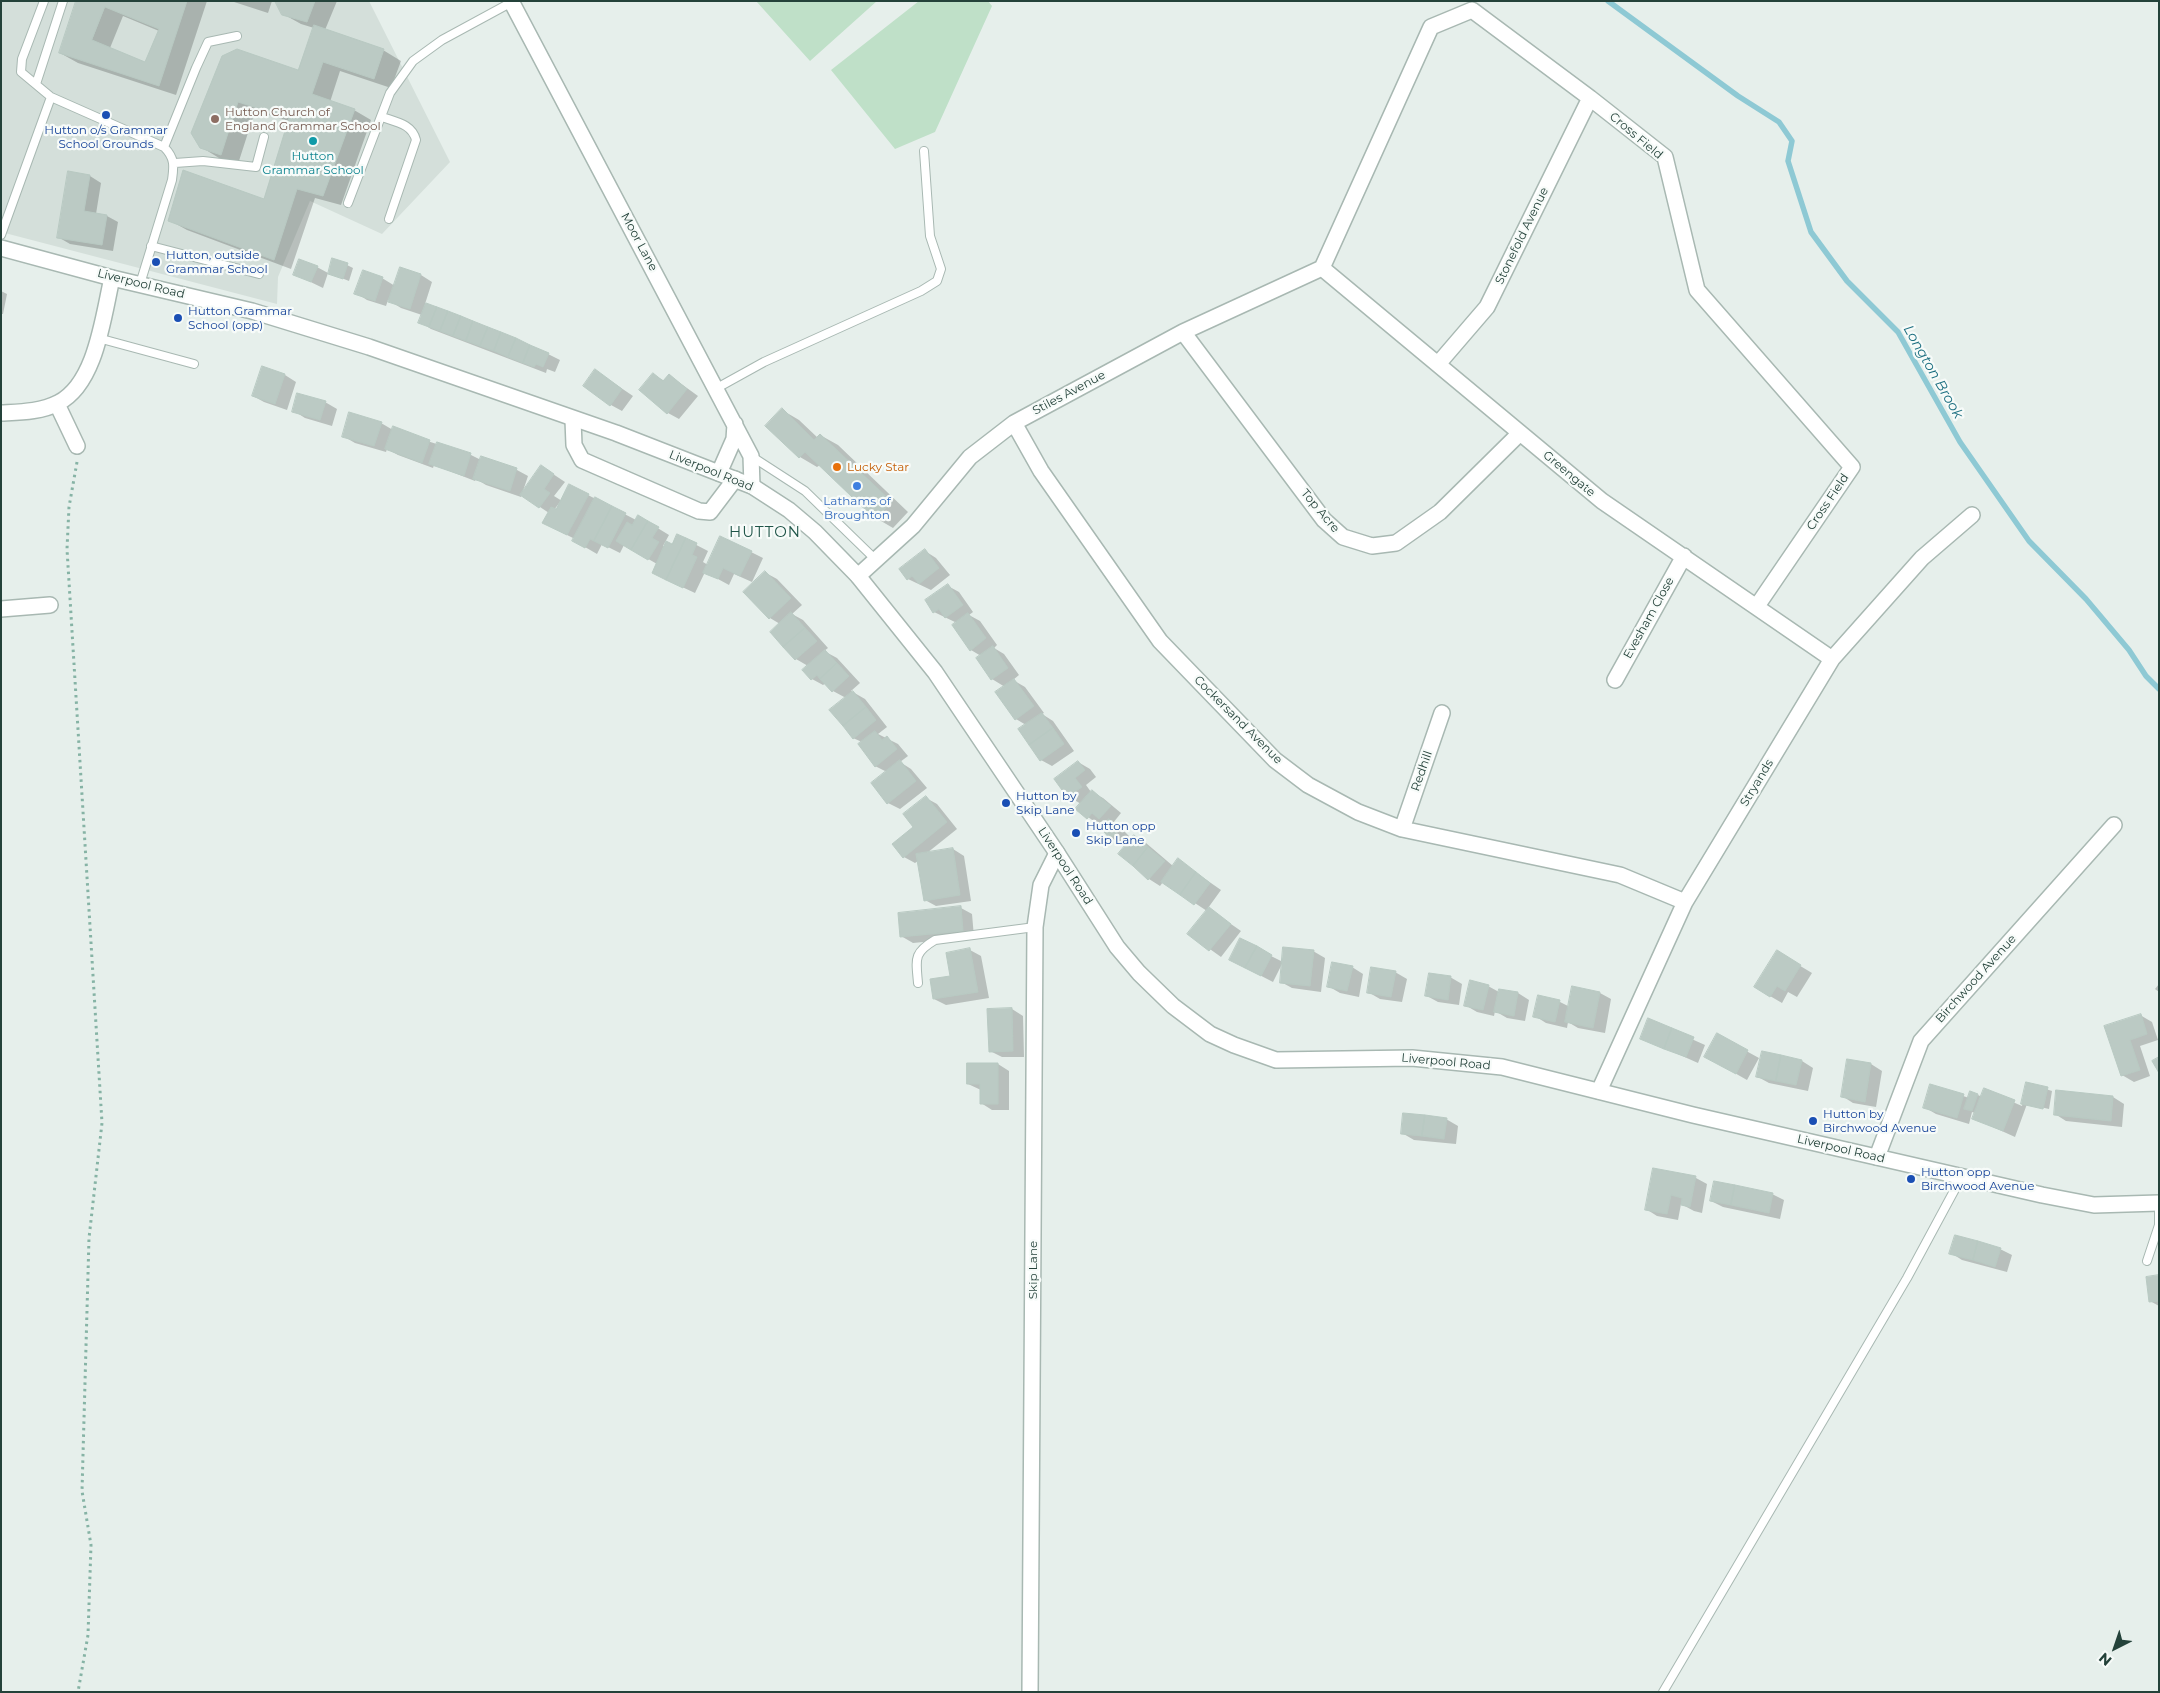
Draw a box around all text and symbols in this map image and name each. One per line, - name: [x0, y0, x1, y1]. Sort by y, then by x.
- place label: Hutton Church of England Grammar School: [225, 105, 381, 133]
- marker: Hutton o/s Grammar School Grounds: [100, 109, 112, 121]
- street label: Cross Field: [1606, 110, 1666, 162]
- marker: Hutton Church of England Grammar School: [209, 113, 221, 125]
- place label: Hutton o/s Grammar School Grounds: [44, 123, 168, 151]
- marker: Hutton Grammar School: [307, 135, 319, 147]
- place label: Hutton Grammar School: [262, 149, 364, 177]
- street label: Stonefold Avenue: [1492, 185, 1552, 287]
- street label: Moor Lane: [618, 210, 660, 274]
- place label: Hutton, outside Grammar School: [166, 248, 268, 276]
- marker: Hutton, outside Grammar School: [150, 256, 162, 268]
- street label: Liverpool Road: [96, 266, 186, 302]
- place label: Hutton Grammar School (opp): [188, 304, 292, 332]
- marker: Hutton Grammar School (opp): [172, 312, 184, 324]
- water label: Longton Brook: [1899, 322, 1967, 422]
- street label: Stiles Avenue: [1030, 368, 1108, 418]
- street label: Liverpool Road: [667, 448, 755, 494]
- street label: Greengate: [1540, 448, 1598, 500]
- place label: Lucky Star: [847, 460, 909, 474]
- marker: Lucky Star: [831, 461, 843, 473]
- street label: Cross Field: [1804, 471, 1852, 533]
- marker: Lathams of Broughton: [851, 480, 863, 492]
- street label: Top Acre: [1298, 486, 1342, 536]
- place label: Lathams of Broughton: [823, 494, 891, 522]
- district label: HUTTON: [728, 524, 802, 542]
- street label: Evesham Close: [1621, 575, 1677, 661]
- street label: Cockersand Avenue: [1191, 673, 1285, 767]
- street label: Redhill: [1408, 749, 1436, 793]
- street label: Stryands: [1737, 757, 1777, 809]
- place label: Hutton by Skip Lane: [1016, 789, 1076, 817]
- marker: Hutton by Skip Lane: [1000, 797, 1012, 809]
- place label: Hutton opp Skip Lane: [1086, 819, 1156, 847]
- street label: Liverpool Road: [1035, 825, 1095, 907]
- marker: Hutton opp Skip Lane: [1070, 827, 1082, 839]
- street label: Birchwood Avenue: [1933, 932, 2019, 1026]
- street label: Liverpool Road: [1401, 1051, 1491, 1073]
- place label: Hutton by Birchwood Avenue: [1823, 1107, 1937, 1135]
- marker: Hutton by Birchwood Avenue: [1807, 1115, 1819, 1127]
- street label: Liverpool Road: [1796, 1132, 1886, 1166]
- place label: Hutton opp Birchwood Avenue: [1921, 1165, 2035, 1193]
- marker: Hutton opp Birchwood Avenue: [1905, 1173, 1917, 1185]
- street label: Skip Lane: [1026, 1241, 1040, 1299]
- north arrow: [2090, 1623, 2140, 1673]
- text: N: [2095, 1649, 2115, 1670]

